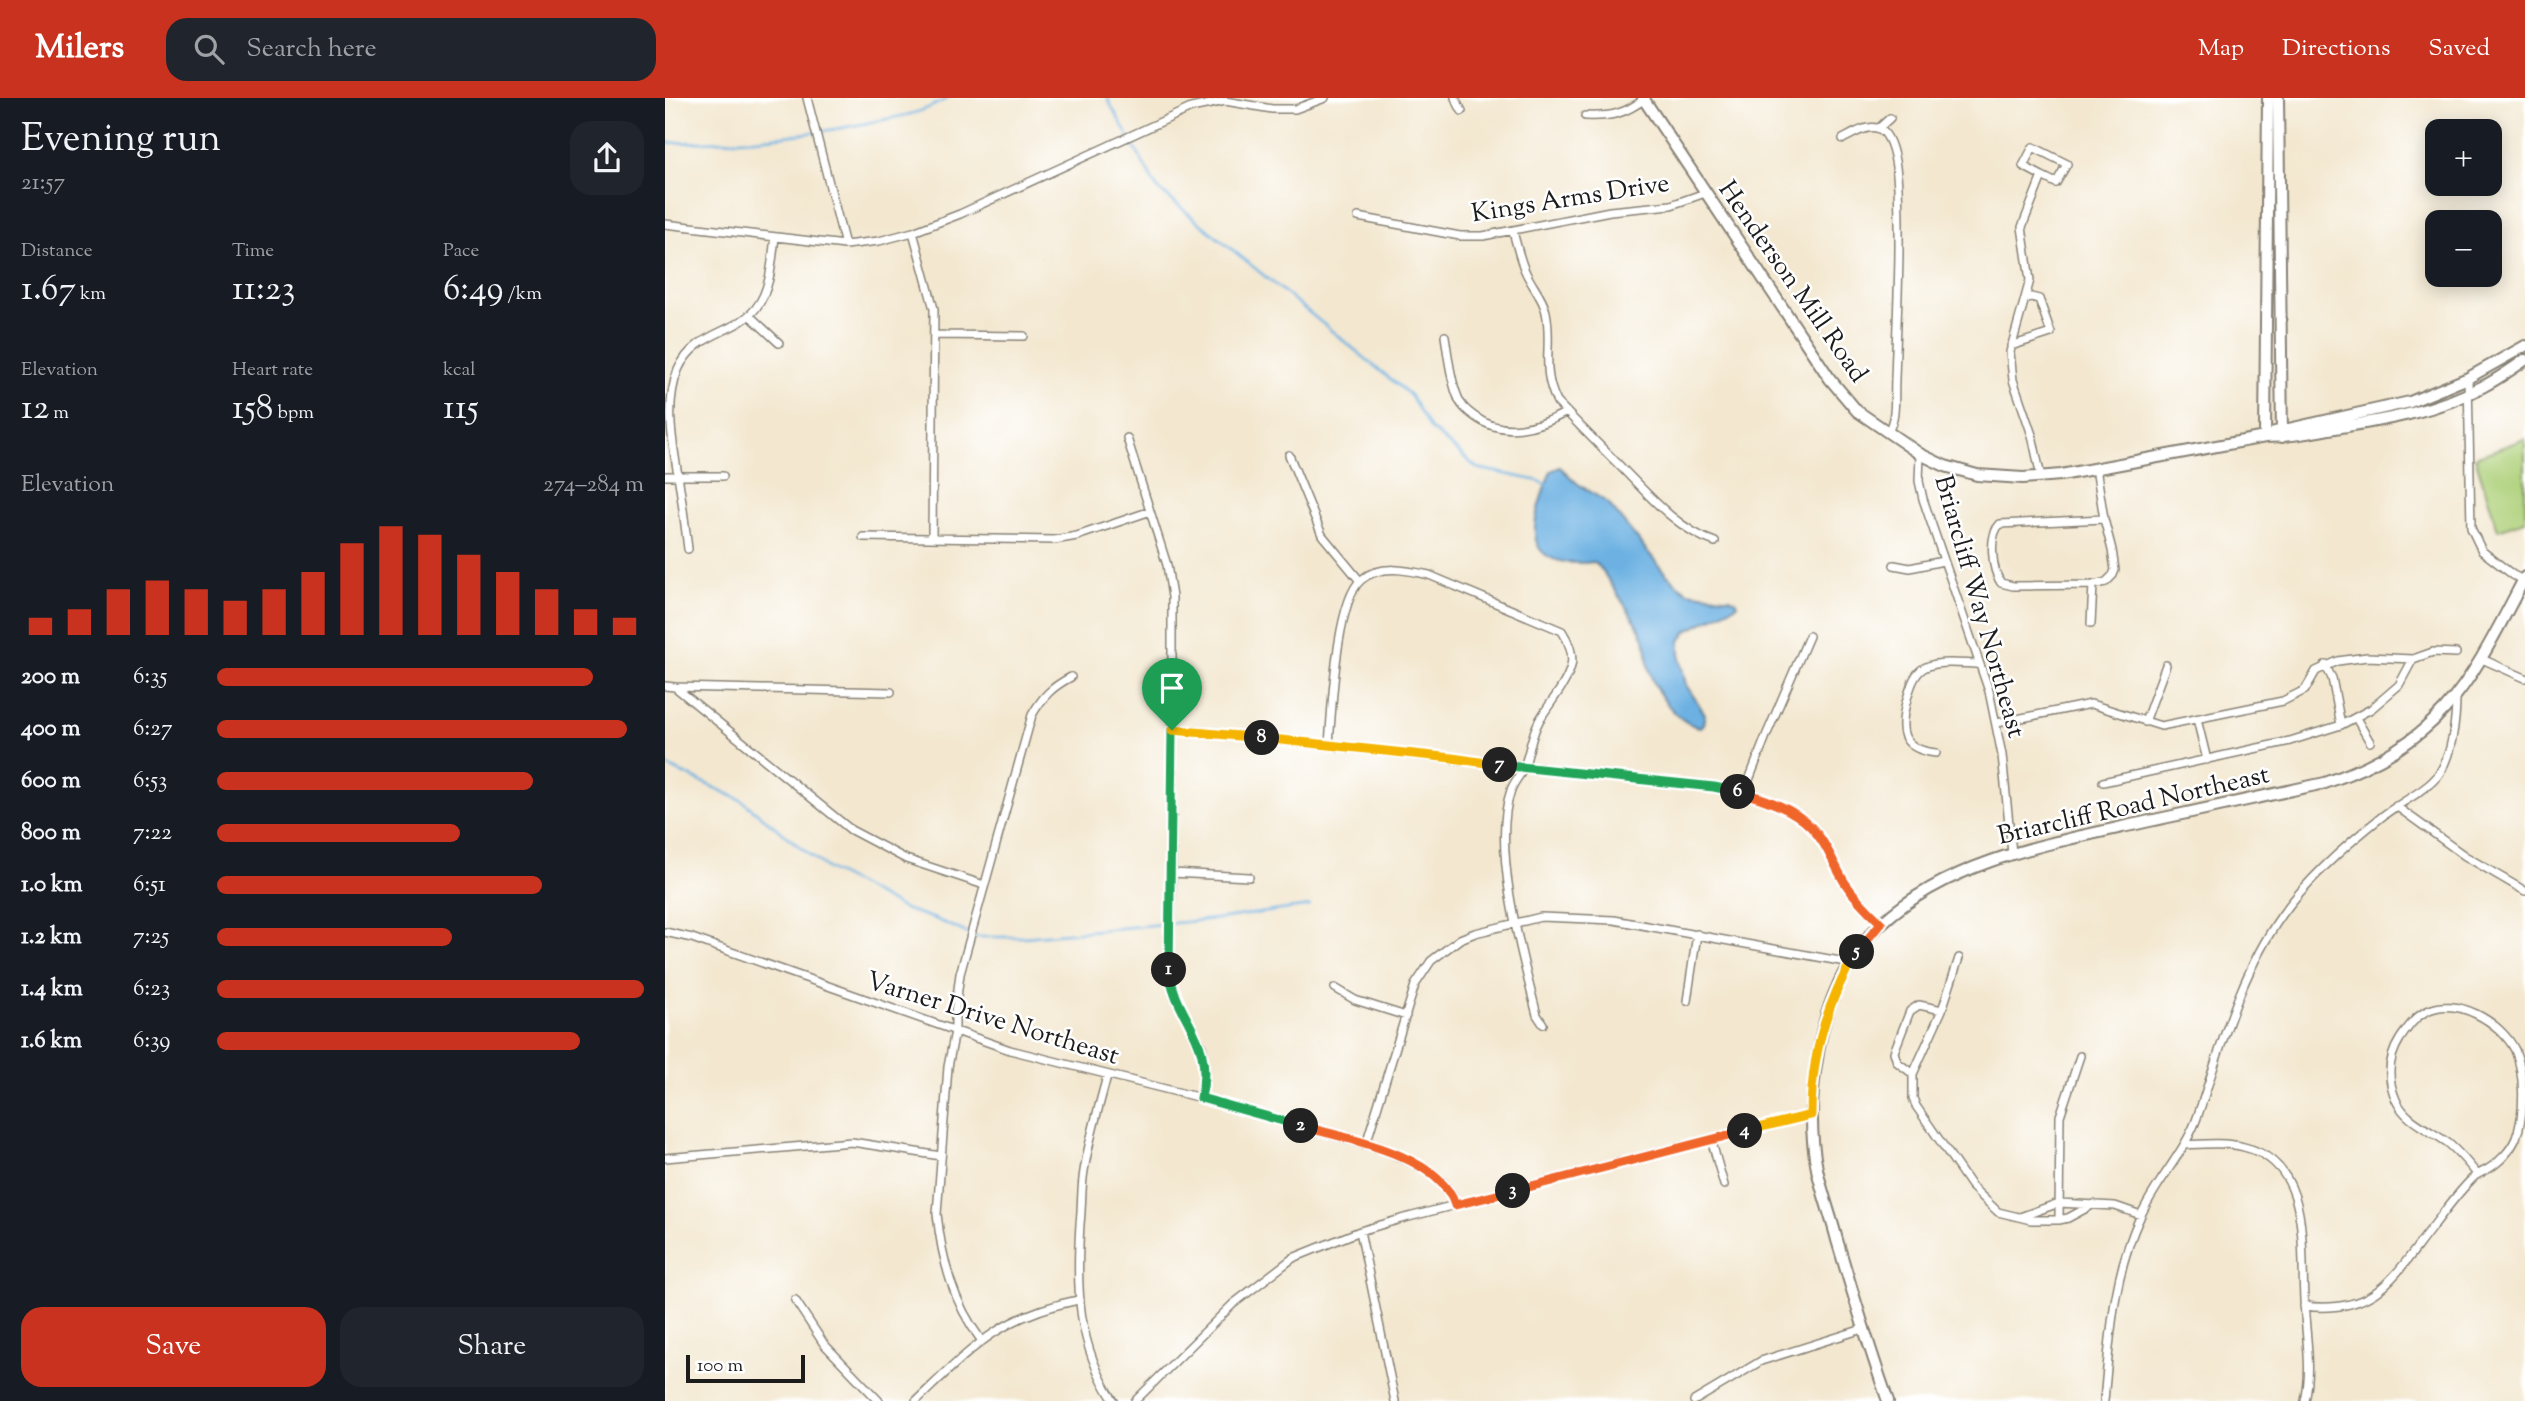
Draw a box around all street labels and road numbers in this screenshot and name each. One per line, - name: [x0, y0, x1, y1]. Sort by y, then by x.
- street label: Kings Arms Drive: [1469, 166, 1672, 233]
- street label: Henderson Mill Road: [1708, 174, 1876, 391]
- street label: Briarcliff Way Northeast: [1923, 471, 2034, 742]
- street label: Briarcliff Road Northeast: [1994, 757, 2273, 856]
- street label: Varner Drive Northeast: [861, 963, 1123, 1076]

